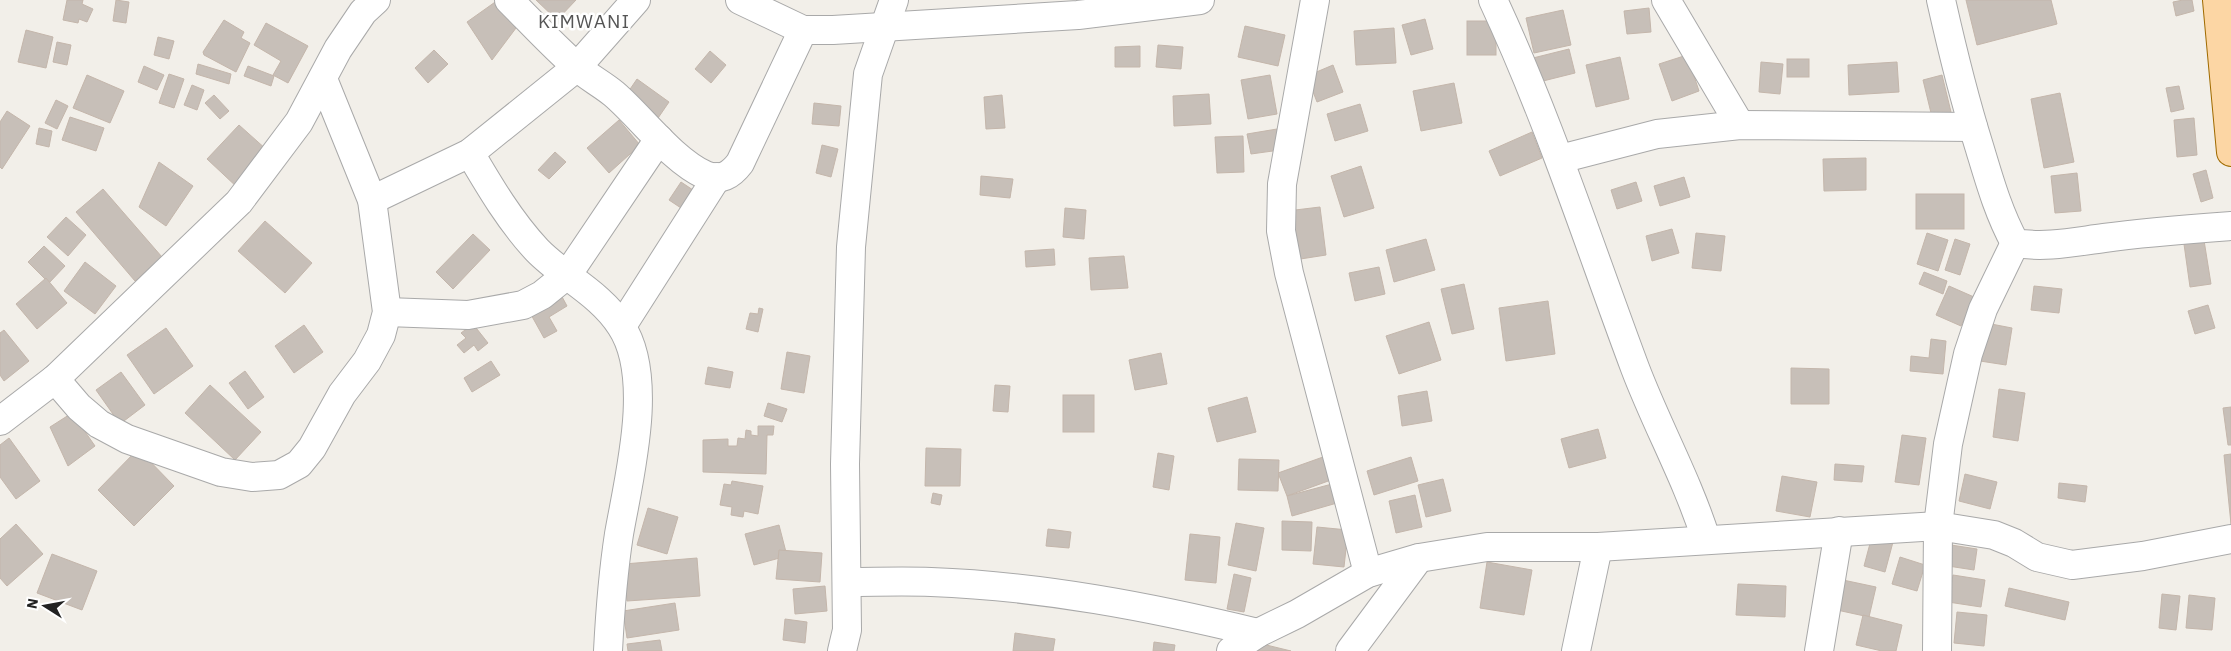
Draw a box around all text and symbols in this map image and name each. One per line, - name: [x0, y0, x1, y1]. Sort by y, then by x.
- district label: KIMWANI: [538, 9, 630, 33]
- north arrow: [20, 581, 70, 631]
- text: N: [22, 597, 42, 610]

